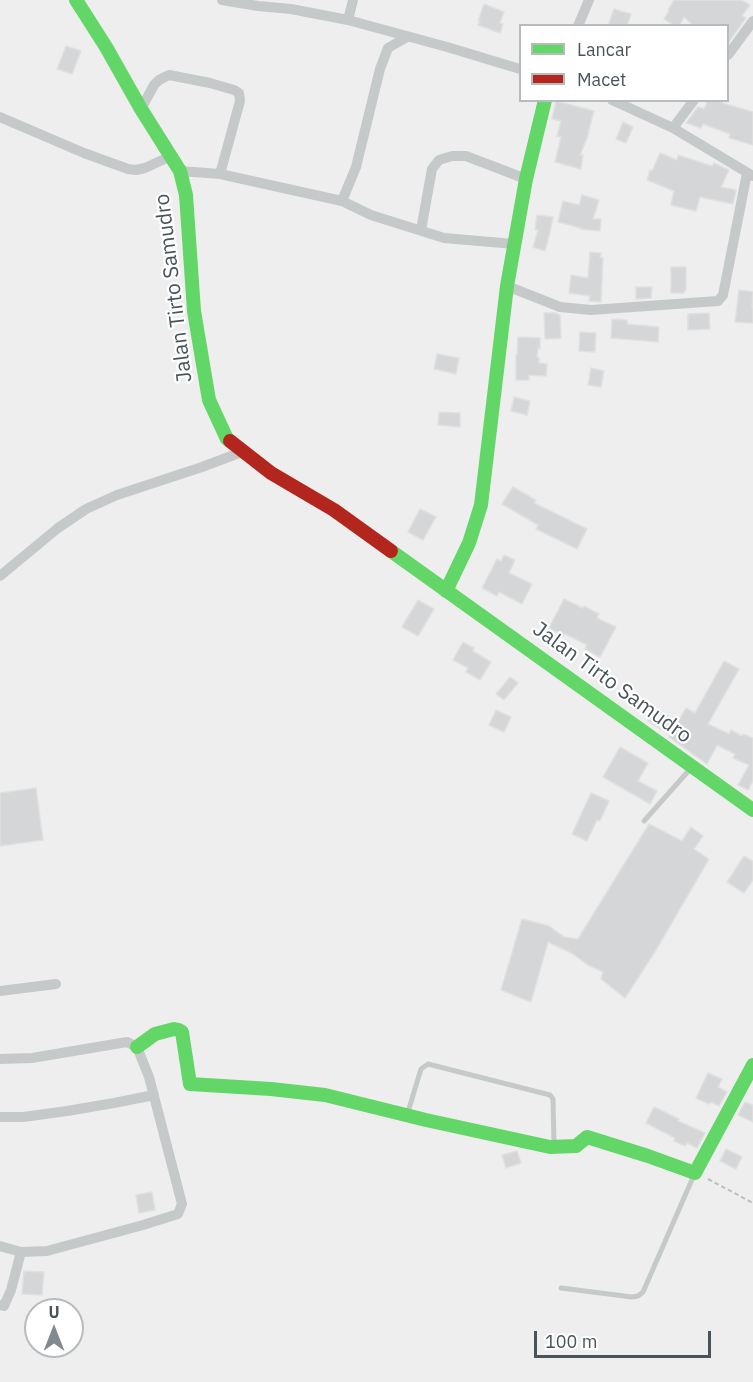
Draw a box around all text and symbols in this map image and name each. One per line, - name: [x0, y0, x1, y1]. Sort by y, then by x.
- legend: [519, 24, 729, 102]
- text: Lancar: [577, 38, 631, 61]
- text: Macet: [577, 68, 626, 91]
- street label: Jalan Tirto Samudro: [150, 192, 198, 384]
- street label: Jalan Tirto Samudro: [528, 617, 696, 749]
- north arrow: [24, 1298, 84, 1358]
- text: U: [48, 1302, 60, 1322]
- scale bar: [537, 1319, 714, 1357]
- text: 100 m: [545, 1330, 597, 1353]

